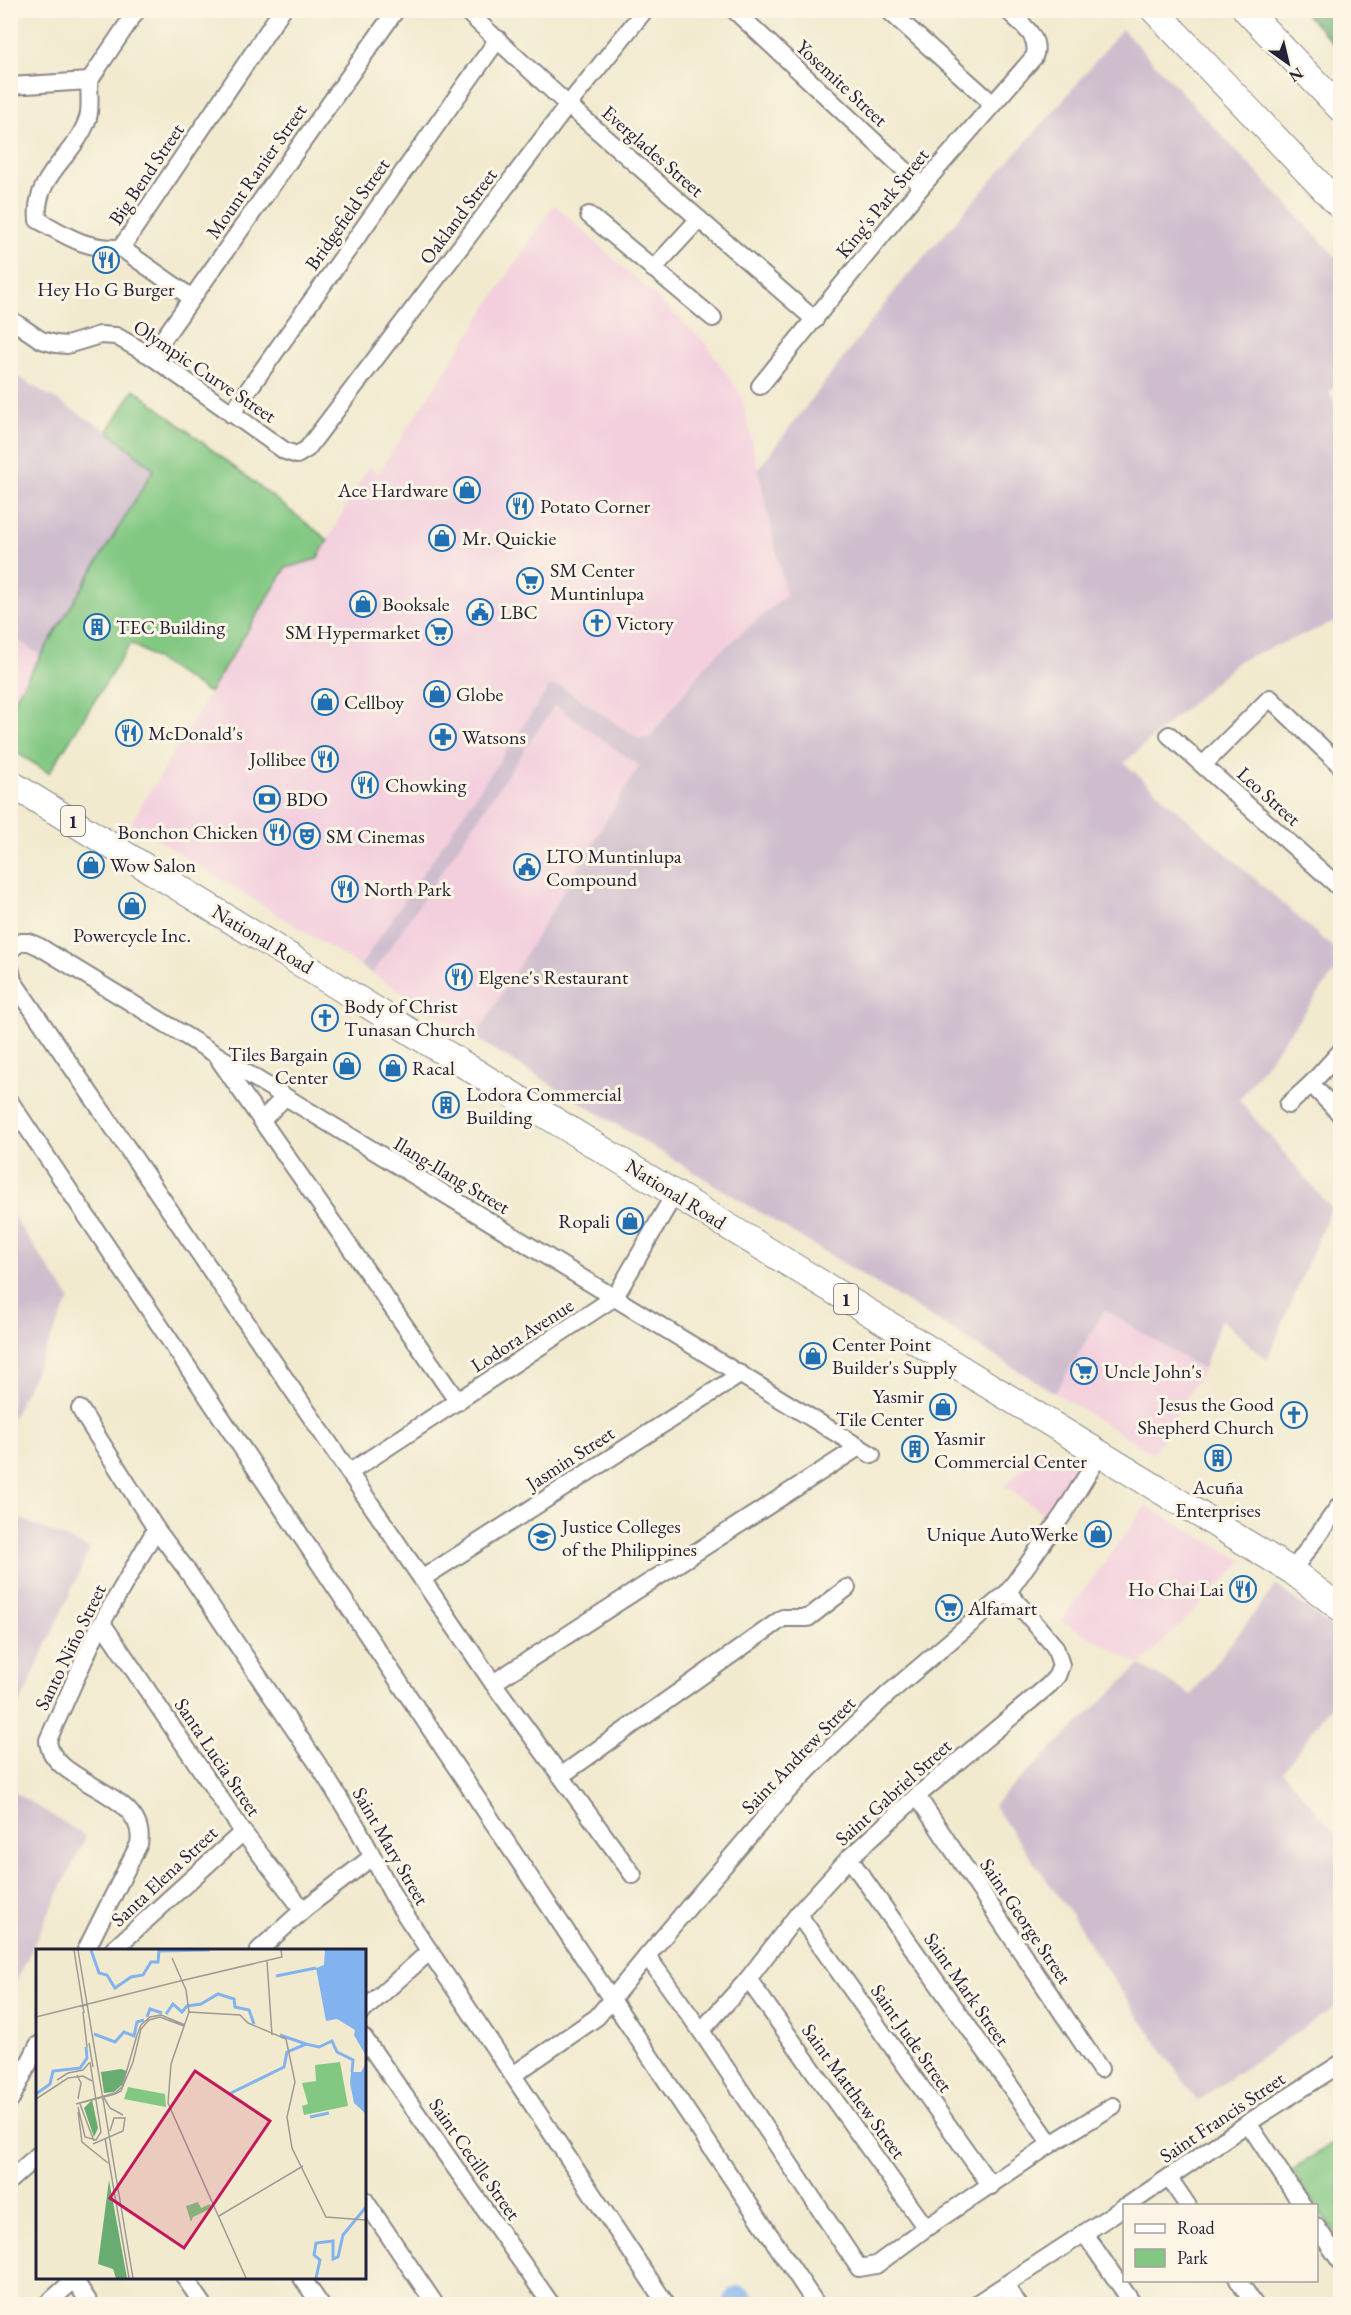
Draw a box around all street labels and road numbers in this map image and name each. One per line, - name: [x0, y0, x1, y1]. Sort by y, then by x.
- street label: Yosemite Street: [791, 34, 894, 133]
- street label: Mount Ranier Street: [200, 98, 313, 244]
- street label: Everglades Street: [596, 99, 710, 203]
- street label: Big Bend Street: [102, 117, 190, 230]
- street label: King's Park Street: [830, 142, 935, 263]
- street label: Bridgefield Street: [299, 152, 396, 275]
- street label: Oakland Street: [413, 162, 503, 269]
- street label: Olympic Curve Street: [128, 313, 282, 429]
- street label: Leo Street: [1232, 761, 1307, 832]
- road number: 1: [61, 806, 85, 836]
- street label: National Road: [207, 898, 319, 980]
- street label: Ilang-Ilang Street: [389, 1130, 515, 1220]
- street label: National Road: [621, 1153, 732, 1236]
- road number: 1: [834, 1284, 858, 1314]
- street label: Lodora Avenue: [466, 1292, 579, 1378]
- street label: Jasmin Street: [519, 1419, 620, 1497]
- street label: Santo Niño Street: [28, 1579, 112, 1714]
- street label: Saint Andrew Street: [735, 1690, 861, 1819]
- street label: Santa Lucia Street: [169, 1693, 268, 1822]
- street label: Saint Gabriel Street: [829, 1732, 957, 1851]
- street label: Saint Mary Street: [347, 1782, 436, 1910]
- street label: Santa Elena Street: [105, 1819, 223, 1932]
- street label: Saint George Street: [974, 1853, 1078, 1989]
- street label: Saint Mark Street: [918, 1927, 1016, 2051]
- street label: Saint Jude Street: [865, 1979, 959, 2098]
- street label: Saint Matthew Street: [796, 2018, 912, 2164]
- street label: Saint Francis Street: [1154, 2065, 1290, 2169]
- street label: Saint Cecille Street: [423, 2093, 527, 2226]

